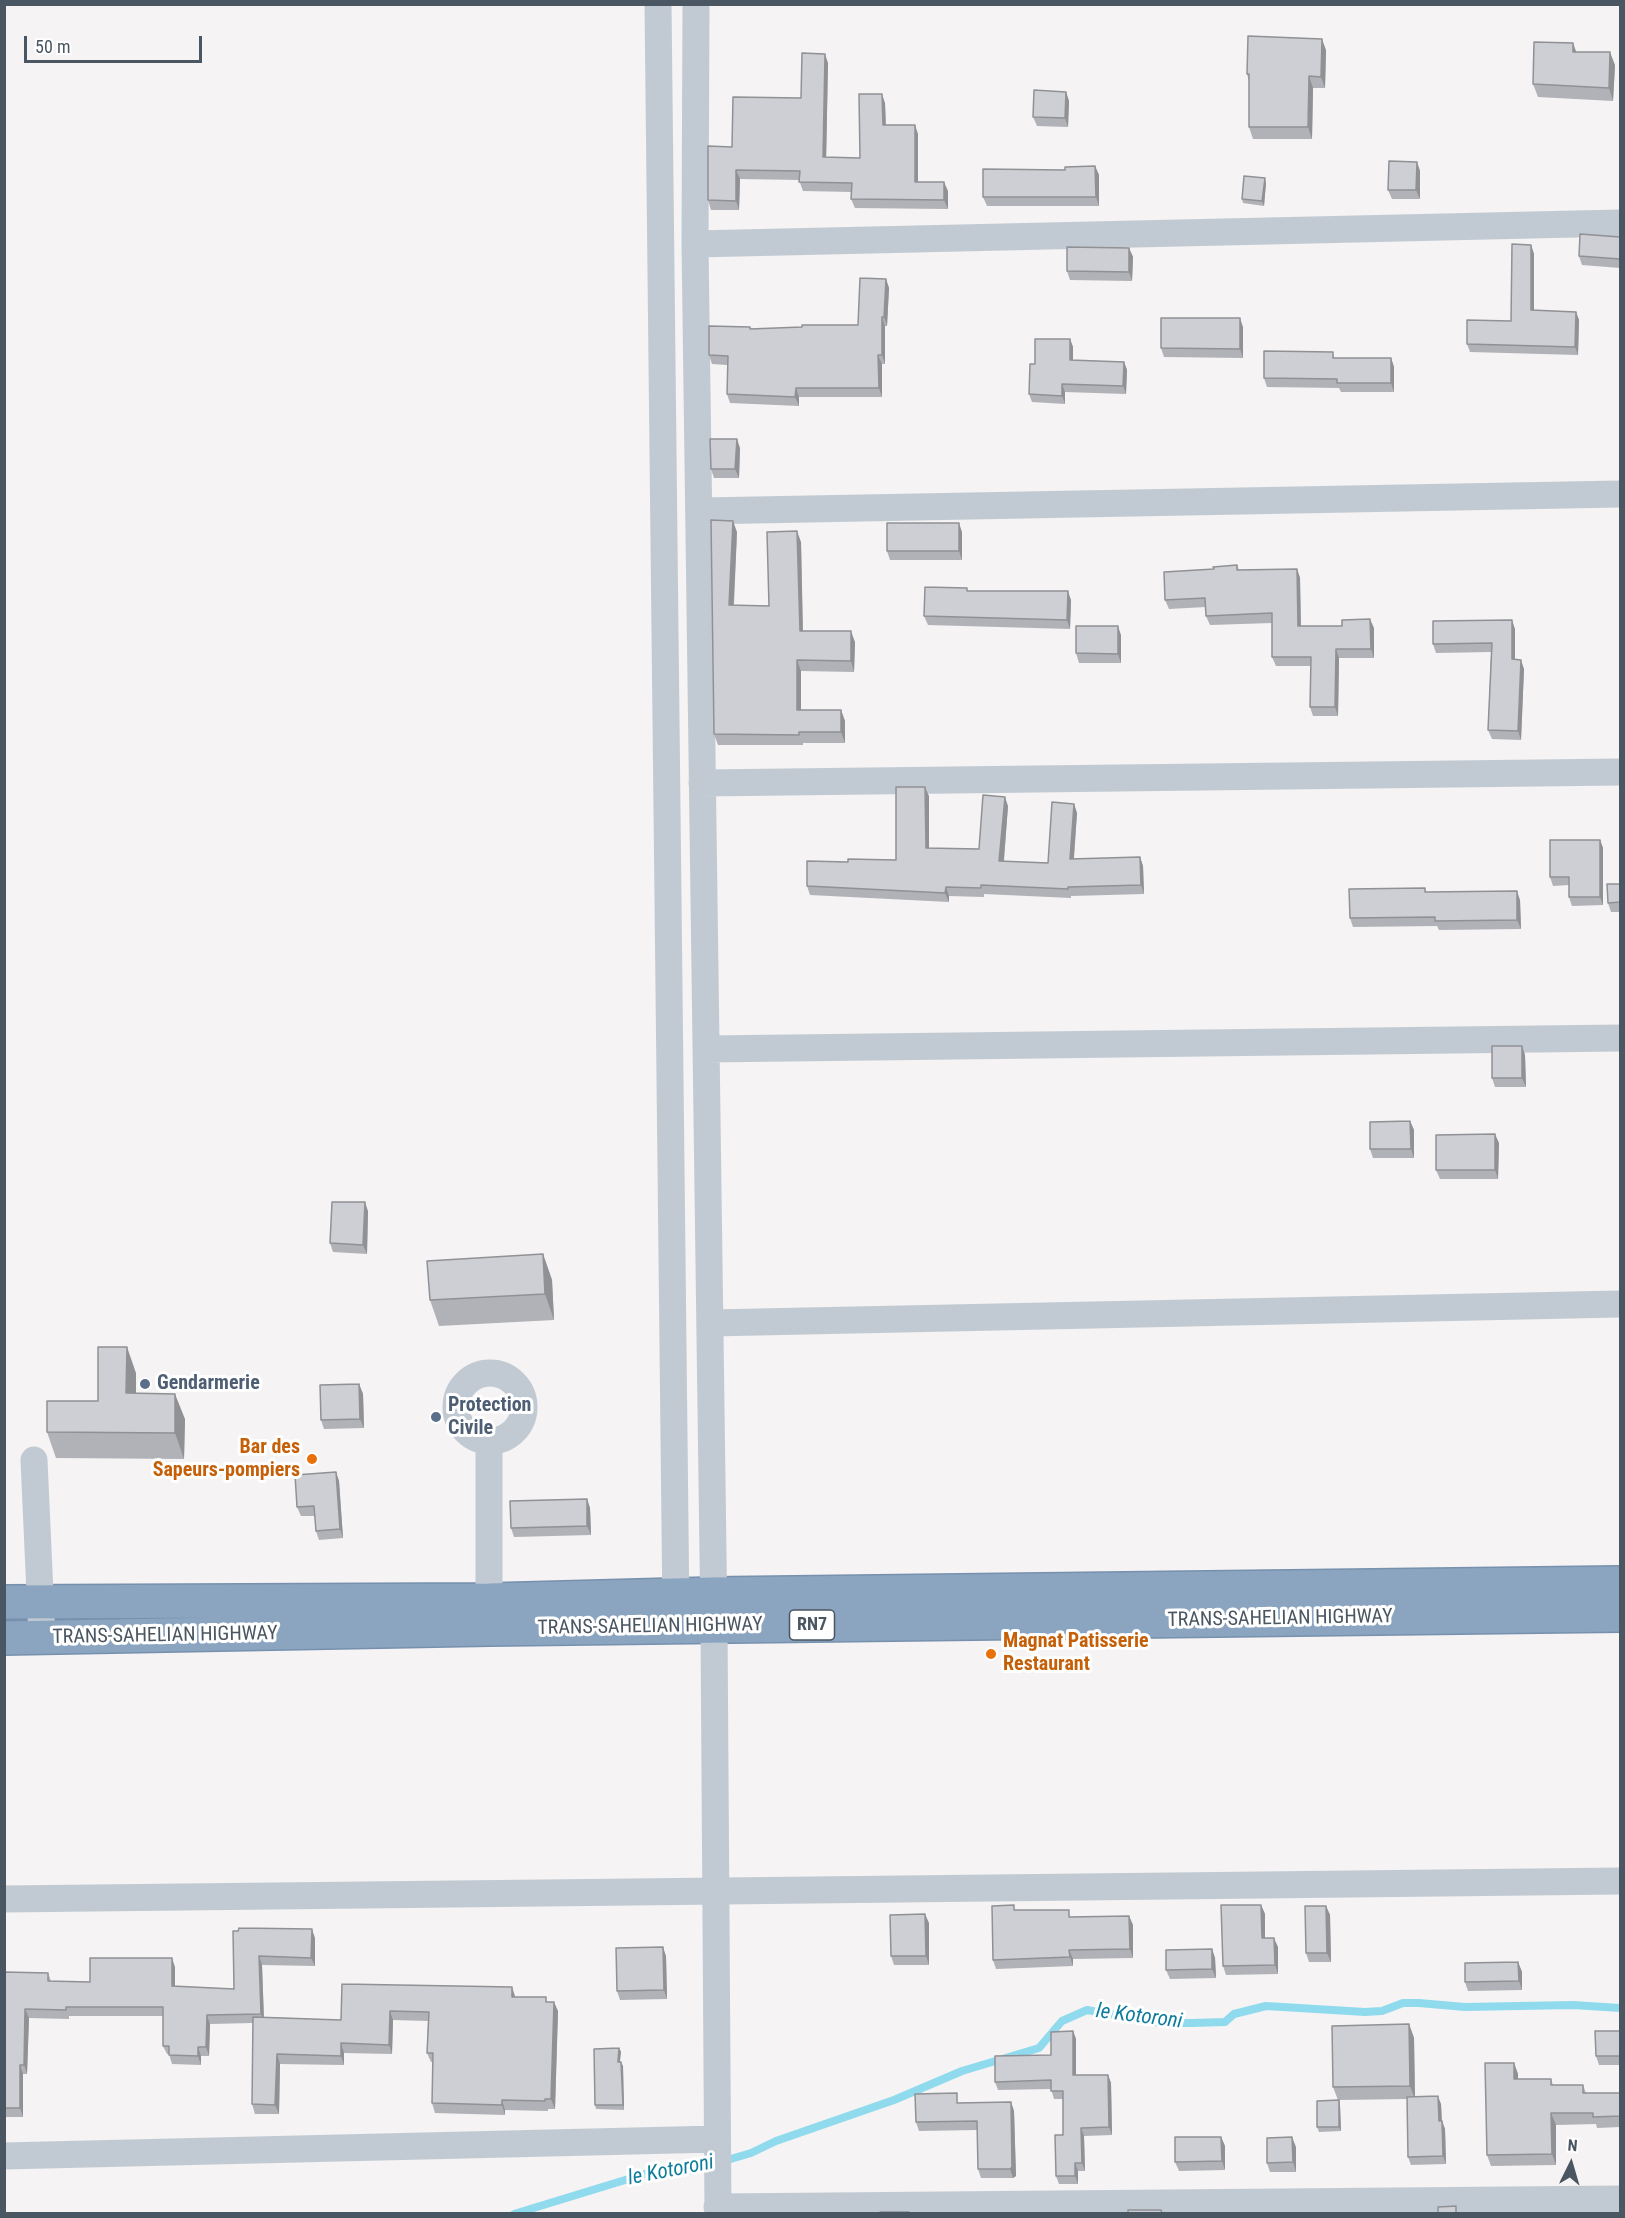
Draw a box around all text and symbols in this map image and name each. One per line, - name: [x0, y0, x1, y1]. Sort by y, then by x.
- scale bar: [27, 24, 206, 62]
- text: 50 m: [35, 36, 70, 57]
- place label: Gendarmerie: [157, 1372, 260, 1396]
- marker: Gendarmerie: [138, 1377, 152, 1391]
- place label: Protection Civile: [448, 1394, 531, 1441]
- marker: Protection Civile: [429, 1410, 443, 1424]
- place label: Bar des Sapeurs-pompiers: [153, 1436, 300, 1483]
- marker: Bar des Sapeurs-pompiers: [305, 1452, 319, 1466]
- street label: TRANS-SAHELIAN HIGHWAY: [1167, 1605, 1393, 1633]
- road number: RN7: [790, 1610, 834, 1640]
- street label: TRANS-SAHELIAN HIGHWAY: [537, 1613, 763, 1641]
- street label: TRANS-SAHELIAN HIGHWAY: [52, 1622, 278, 1650]
- place label: Magnat Patisserie Restaurant: [1003, 1630, 1148, 1677]
- marker: Magnat Patisserie Restaurant: [984, 1647, 998, 1661]
- water label: le Kotoroni: [1094, 1999, 1184, 2035]
- north arrow: [1541, 2134, 1601, 2194]
- text: N: [1567, 2136, 1578, 2155]
- water label: le Kotoroni: [626, 2150, 716, 2192]

